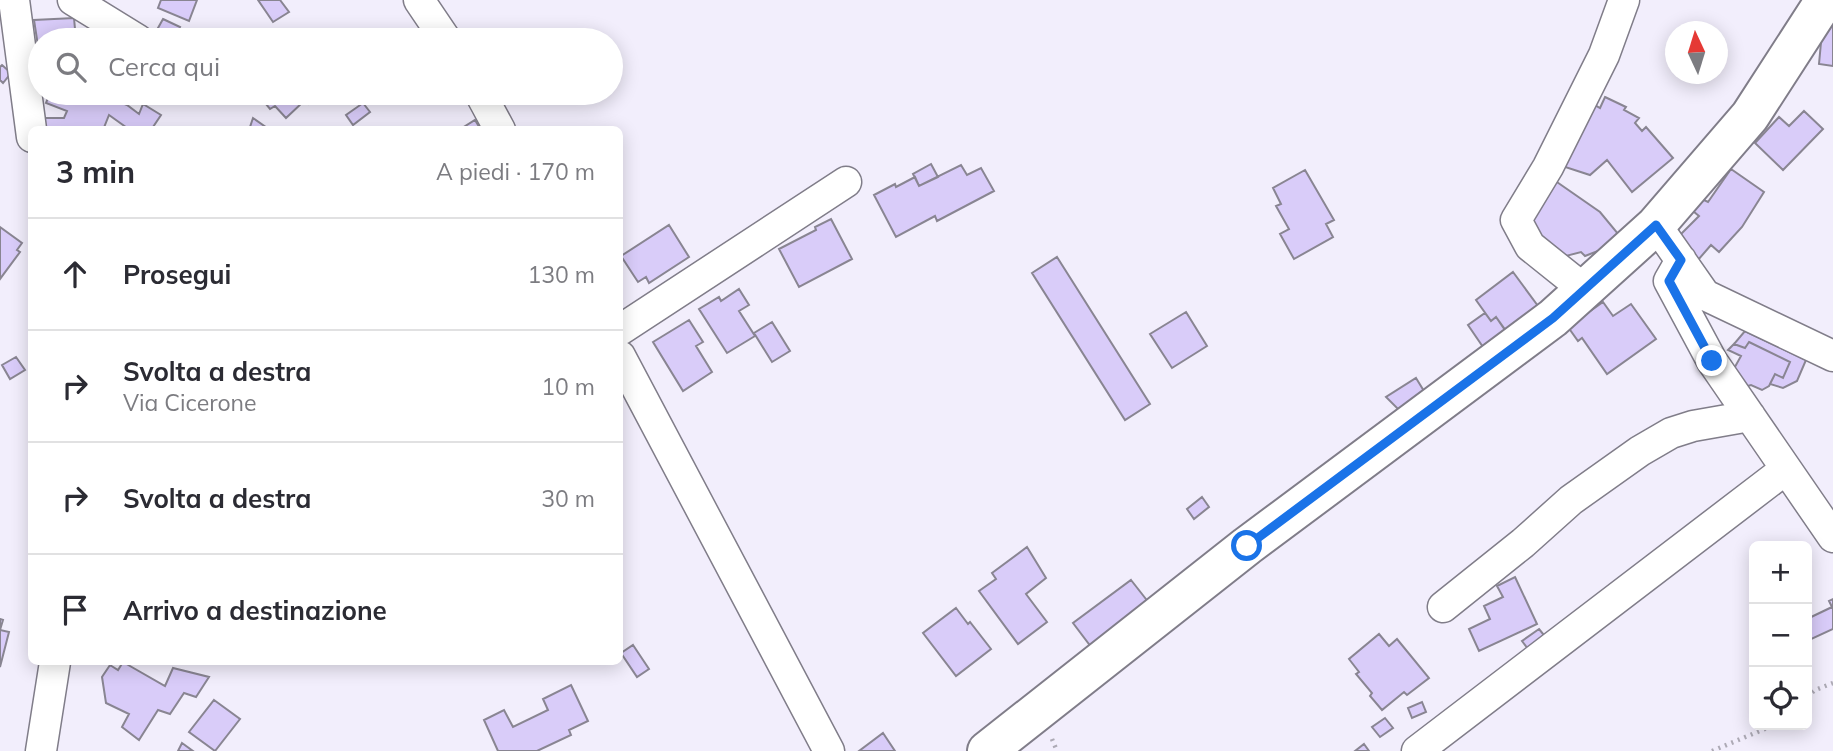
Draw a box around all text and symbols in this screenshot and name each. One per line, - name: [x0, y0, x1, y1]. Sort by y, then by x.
- north arrow: [1665, 21, 1728, 84]
- search box: [28, 28, 623, 105]
- icon: search: [52, 48, 90, 86]
- text: Cerca qui: [108, 50, 220, 83]
- text: 3 min: [56, 153, 135, 191]
- text: A piedi · 170 m: [436, 157, 595, 186]
- icon: ahead: [56, 255, 94, 293]
- text: Prosegui: [123, 258, 231, 291]
- text: 130 m: [527, 260, 595, 289]
- route end: [1696, 345, 1727, 376]
- text: Svolta a destra: [123, 355, 311, 388]
- icon: right: [56, 367, 94, 405]
- text: 10 m: [541, 372, 595, 401]
- text: Via Cicerone: [123, 388, 257, 417]
- icon: right: [56, 479, 94, 517]
- text: Svolta a destra: [123, 482, 311, 515]
- text: 30 m: [541, 484, 595, 513]
- route start: [1231, 530, 1262, 561]
- map controls: [1749, 541, 1812, 730]
- button: +: [1749, 541, 1812, 604]
- icon: arrive: [56, 591, 94, 629]
- text: Arrivo a destinazione: [123, 594, 387, 627]
- button: −: [1749, 604, 1812, 667]
- button: locate: [1749, 667, 1812, 730]

